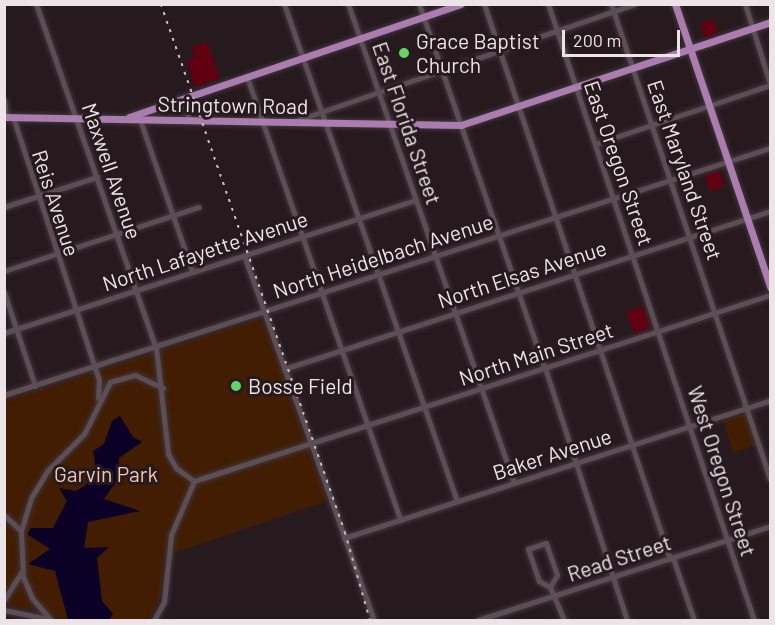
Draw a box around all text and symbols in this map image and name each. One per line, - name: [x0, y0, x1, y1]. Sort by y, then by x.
- scale bar: [565, 18, 684, 56]
- place label: Grace Baptist Church: [416, 28, 540, 78]
- text: 200 m: [573, 29, 621, 51]
- street label: East Florida Street: [367, 38, 447, 208]
- marker: Grace Baptist Church: [397, 46, 411, 60]
- street label: East Oregon Street: [579, 77, 659, 249]
- street label: East Maryland Street: [642, 77, 728, 263]
- street label: Stringtown Road: [157, 91, 309, 119]
- street label: Maxwell Avenue: [77, 100, 147, 242]
- street label: Reis Avenue: [27, 147, 85, 259]
- street label: North Lafayette Avenue: [99, 206, 311, 296]
- street label: North Heidelbach Avenue: [270, 208, 496, 304]
- street label: North Elsas Avenue: [434, 235, 610, 313]
- street label: North Main Street: [456, 317, 616, 391]
- place label: Bosse Field: [248, 373, 353, 399]
- marker: Bosse Field: [229, 379, 243, 393]
- street label: West Oregon Street: [683, 383, 761, 559]
- street label: Baker Avenue: [489, 423, 615, 485]
- park label: Garvin Park: [54, 461, 158, 487]
- street label: Read Street: [564, 529, 674, 587]

